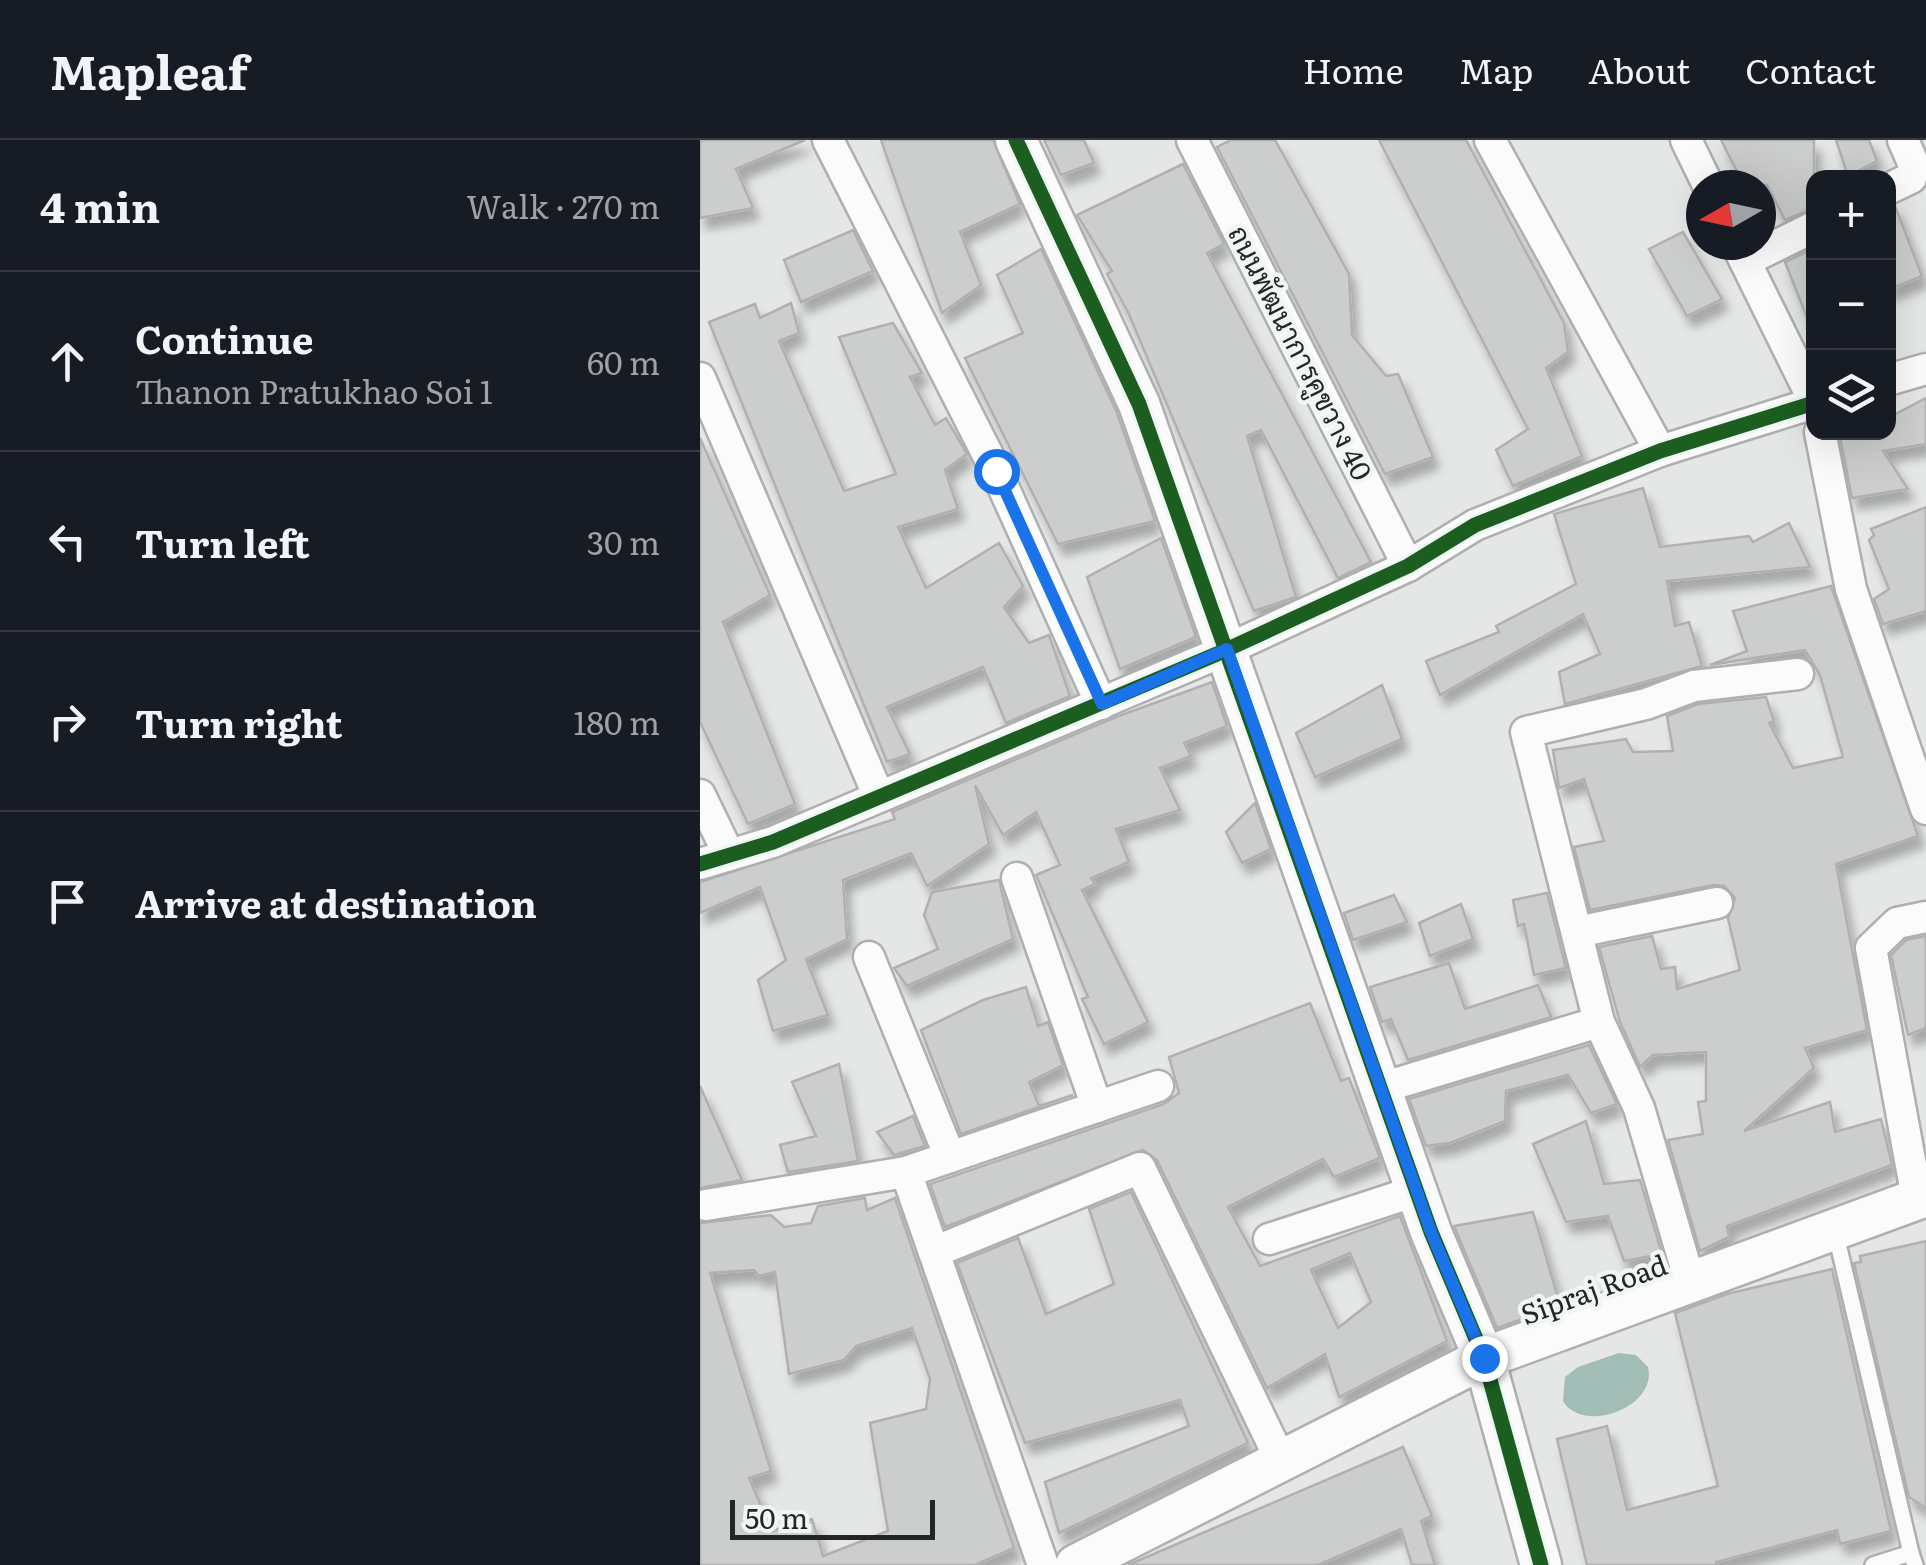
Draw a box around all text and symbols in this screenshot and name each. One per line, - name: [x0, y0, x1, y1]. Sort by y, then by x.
- text: Mapleaf: [50, 34, 248, 105]
- text: Home: [1303, 43, 1404, 95]
- text: Map: [1459, 43, 1533, 95]
- text: About: [1588, 43, 1690, 95]
- text: Contact: [1745, 43, 1876, 95]
- north arrow: [1686, 170, 1776, 260]
- map controls: [1806, 170, 1896, 440]
- button: +: [1806, 170, 1896, 260]
- text: 4 min: [40, 174, 160, 236]
- text: Walk · 270 m: [467, 181, 660, 229]
- street label: ถนนพัฒนาการคูขวาง 40: [1218, 217, 1384, 487]
- button: −: [1806, 260, 1896, 350]
- text: Continue: [135, 309, 313, 366]
- icon: ahead: [40, 334, 95, 389]
- text: 60 m: [587, 337, 660, 385]
- button: layers: [1806, 350, 1896, 440]
- text: Thanon Pratukhao Soi 1: [135, 366, 493, 414]
- route start: [974, 449, 1020, 495]
- text: Turn left: [135, 513, 310, 570]
- icon: left: [40, 514, 95, 569]
- text: 30 m: [587, 517, 660, 565]
- text: Turn right: [135, 693, 342, 750]
- icon: right: [40, 694, 95, 749]
- text: 180 m: [573, 697, 660, 745]
- text: Arrive at destination: [135, 873, 537, 930]
- icon: arrive: [40, 874, 95, 929]
- street label: Sipraj Road: [1514, 1242, 1672, 1334]
- route end: [1462, 1336, 1508, 1382]
- scale bar: [730, 1495, 935, 1540]
- text: 50 m: [745, 1496, 808, 1538]

